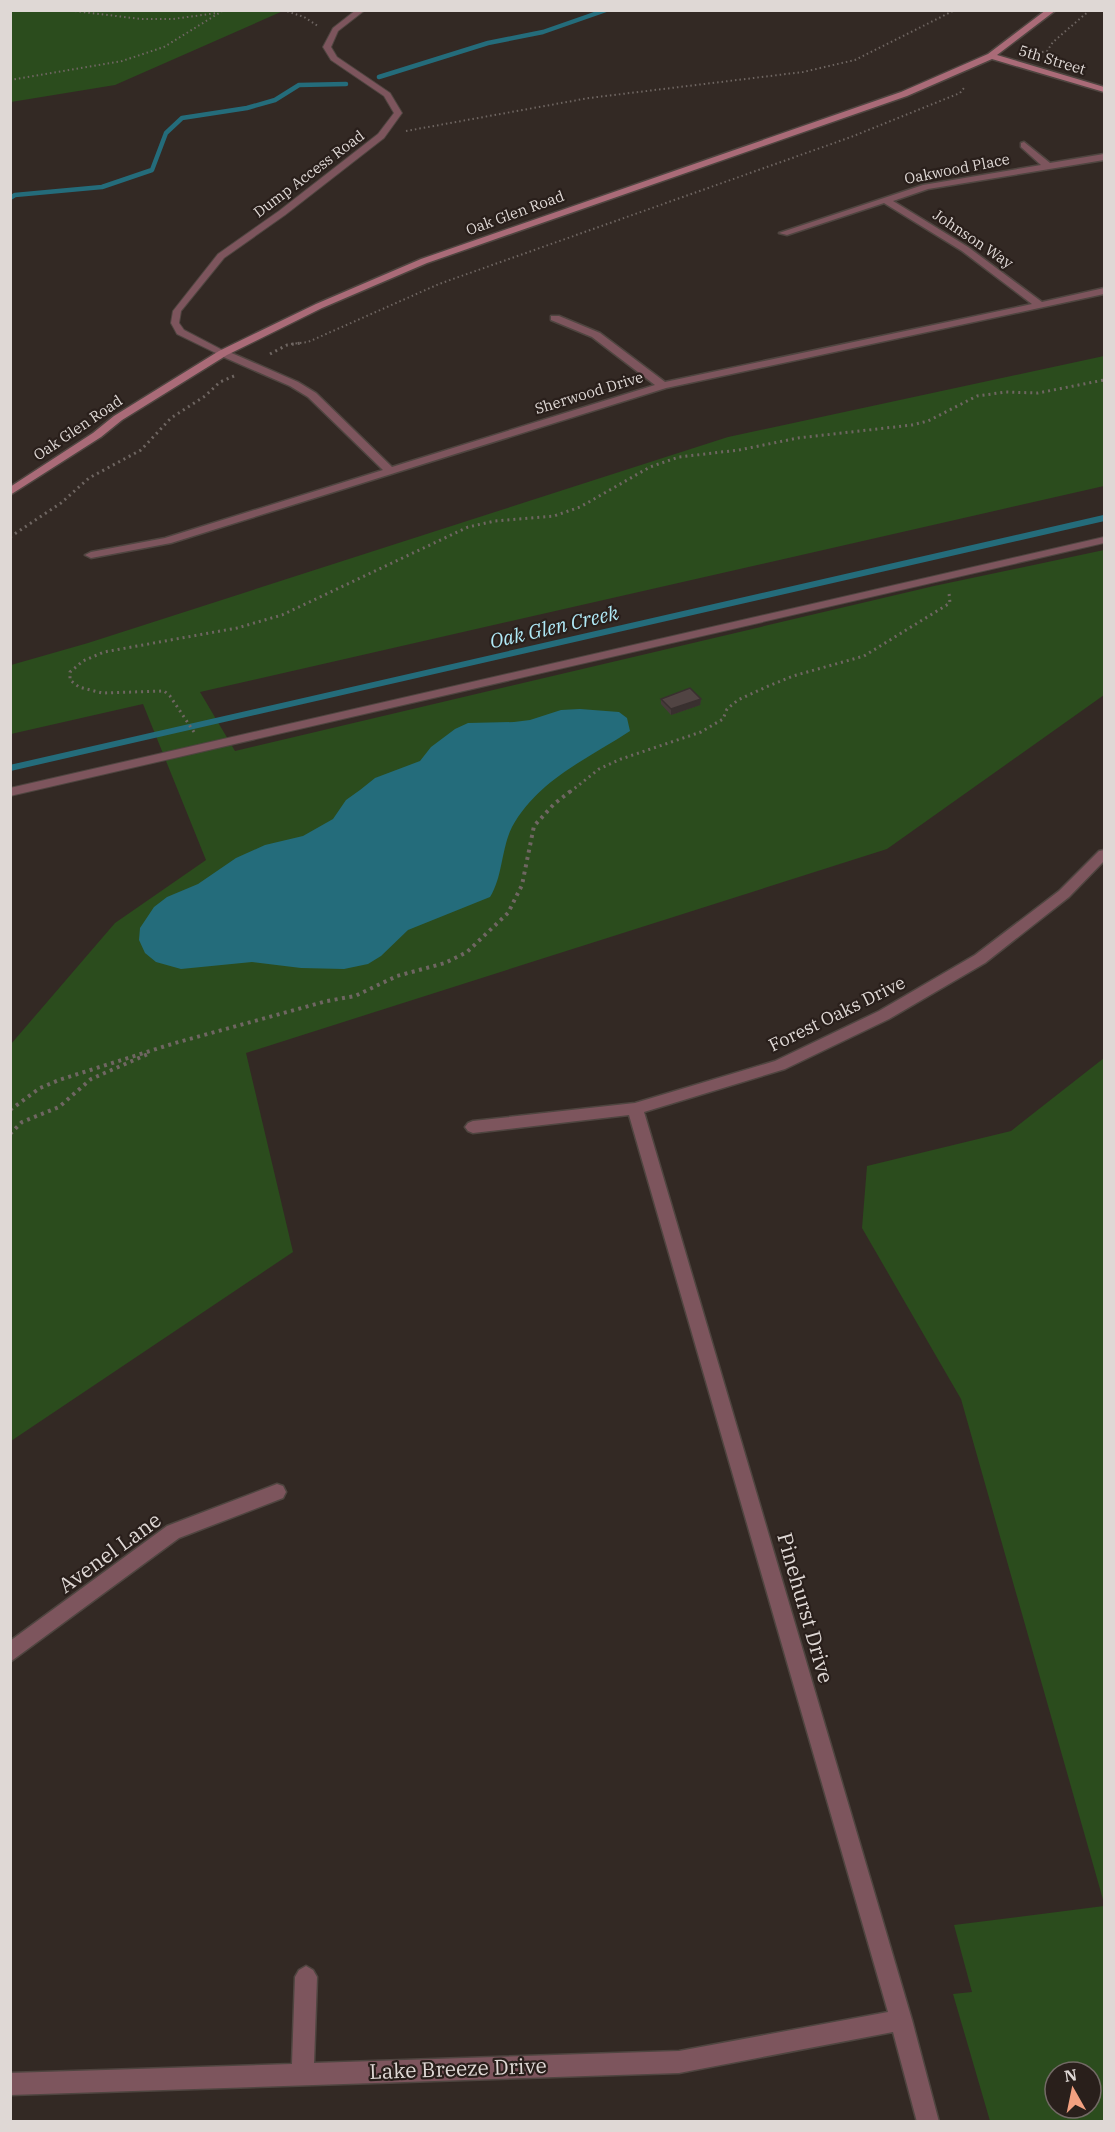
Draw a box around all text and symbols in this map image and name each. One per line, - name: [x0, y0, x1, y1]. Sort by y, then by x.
- street label: 5th Street: [1016, 40, 1088, 79]
- street label: Dump Access Road: [249, 126, 368, 222]
- street label: Oakwood Place: [903, 149, 1011, 188]
- street label: Oak Glen Road: [463, 186, 567, 239]
- street label: Johnson Way: [930, 205, 1017, 272]
- street label: Sherwood Drive: [532, 367, 645, 418]
- street label: Oak Glen Road: [30, 391, 126, 464]
- water label: Oak Glen Creek: [487, 598, 621, 654]
- street label: Forest Oaks Drive: [765, 971, 909, 1057]
- street label: Avenel Lane: [52, 1505, 166, 1599]
- street label: Pinehurst Drive: [771, 1529, 841, 1686]
- street label: Lake Breeze Drive: [369, 2051, 547, 2085]
- north arrow: [1043, 2060, 1103, 2120]
- text: N: [1063, 2064, 1078, 2086]

